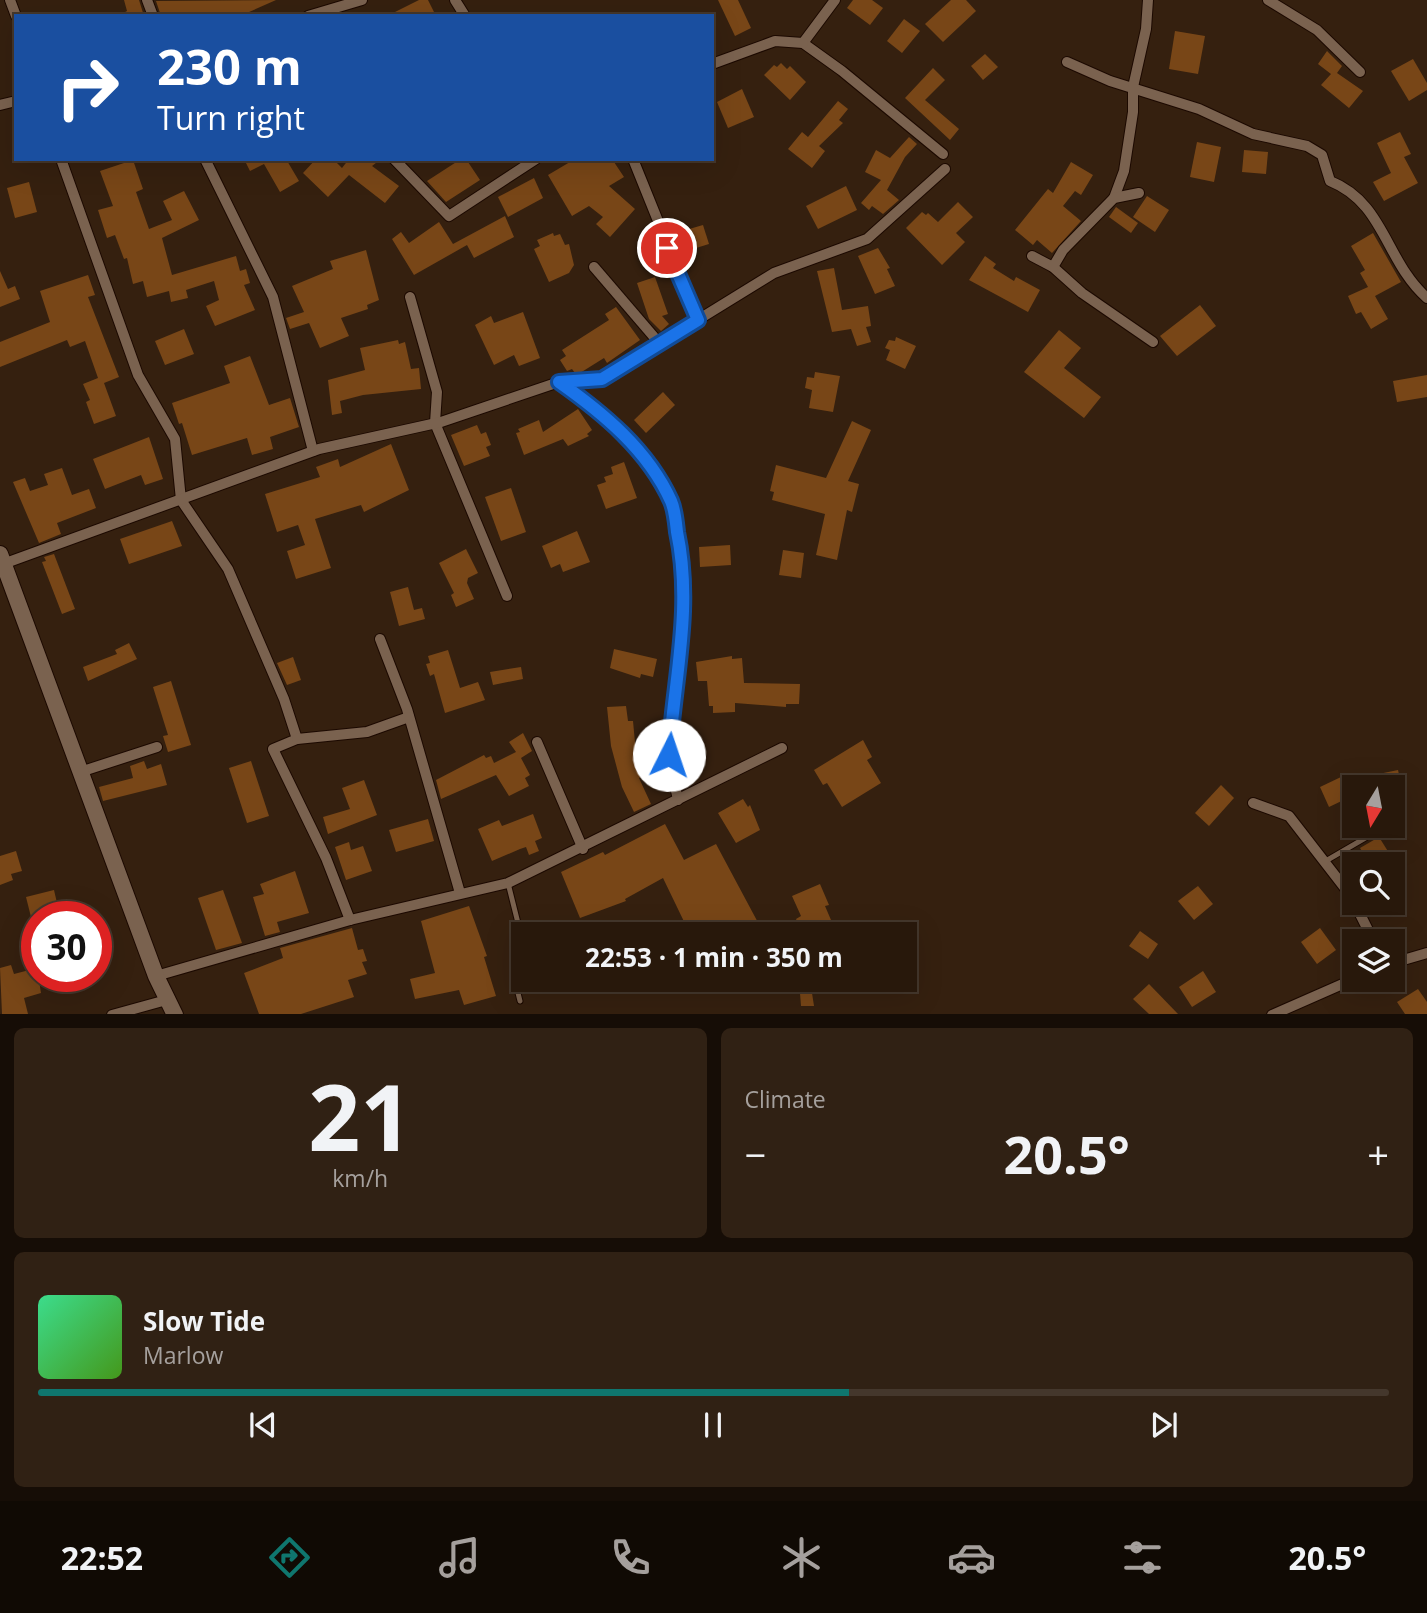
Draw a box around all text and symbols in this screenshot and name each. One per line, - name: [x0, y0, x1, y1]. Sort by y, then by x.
- text: 230 m: [157, 33, 302, 99]
- icon: right: [42, 42, 133, 133]
- text: Turn right: [157, 96, 305, 139]
- pin: [637, 218, 697, 278]
- icon: arrive: [648, 229, 686, 267]
- position arrow: [632, 718, 706, 792]
- north arrow: [1342, 775, 1405, 838]
- map controls: [1342, 775, 1405, 992]
- button: search: [1342, 852, 1405, 915]
- speed limit sign: 30: [21, 901, 112, 992]
- button: layers: [1342, 929, 1405, 992]
- text: 22:53 · 1 min · 350 m: [585, 939, 843, 975]
- text: 21: [308, 1054, 412, 1178]
- text: Climate: [745, 1083, 826, 1115]
- text: 20.5°: [1004, 1118, 1130, 1189]
- text: −: [745, 1128, 766, 1180]
- text: +: [1367, 1128, 1389, 1180]
- text: km/h: [332, 1162, 388, 1194]
- text: Slow Tide: [143, 1303, 265, 1339]
- text: Marlow: [143, 1339, 223, 1371]
- icon: previous: [244, 1406, 282, 1444]
- icon: pause: [694, 1406, 732, 1444]
- icon: next: [1145, 1406, 1183, 1444]
- icon: directions: [265, 1533, 314, 1582]
- icon: music: [435, 1533, 484, 1582]
- icon: phone: [606, 1533, 655, 1582]
- icon: climate: [777, 1533, 826, 1582]
- icon: car: [947, 1533, 996, 1582]
- icon: filters: [1118, 1533, 1167, 1582]
- text: 22:52: [61, 1536, 143, 1579]
- text: 20.5°: [1288, 1536, 1366, 1579]

